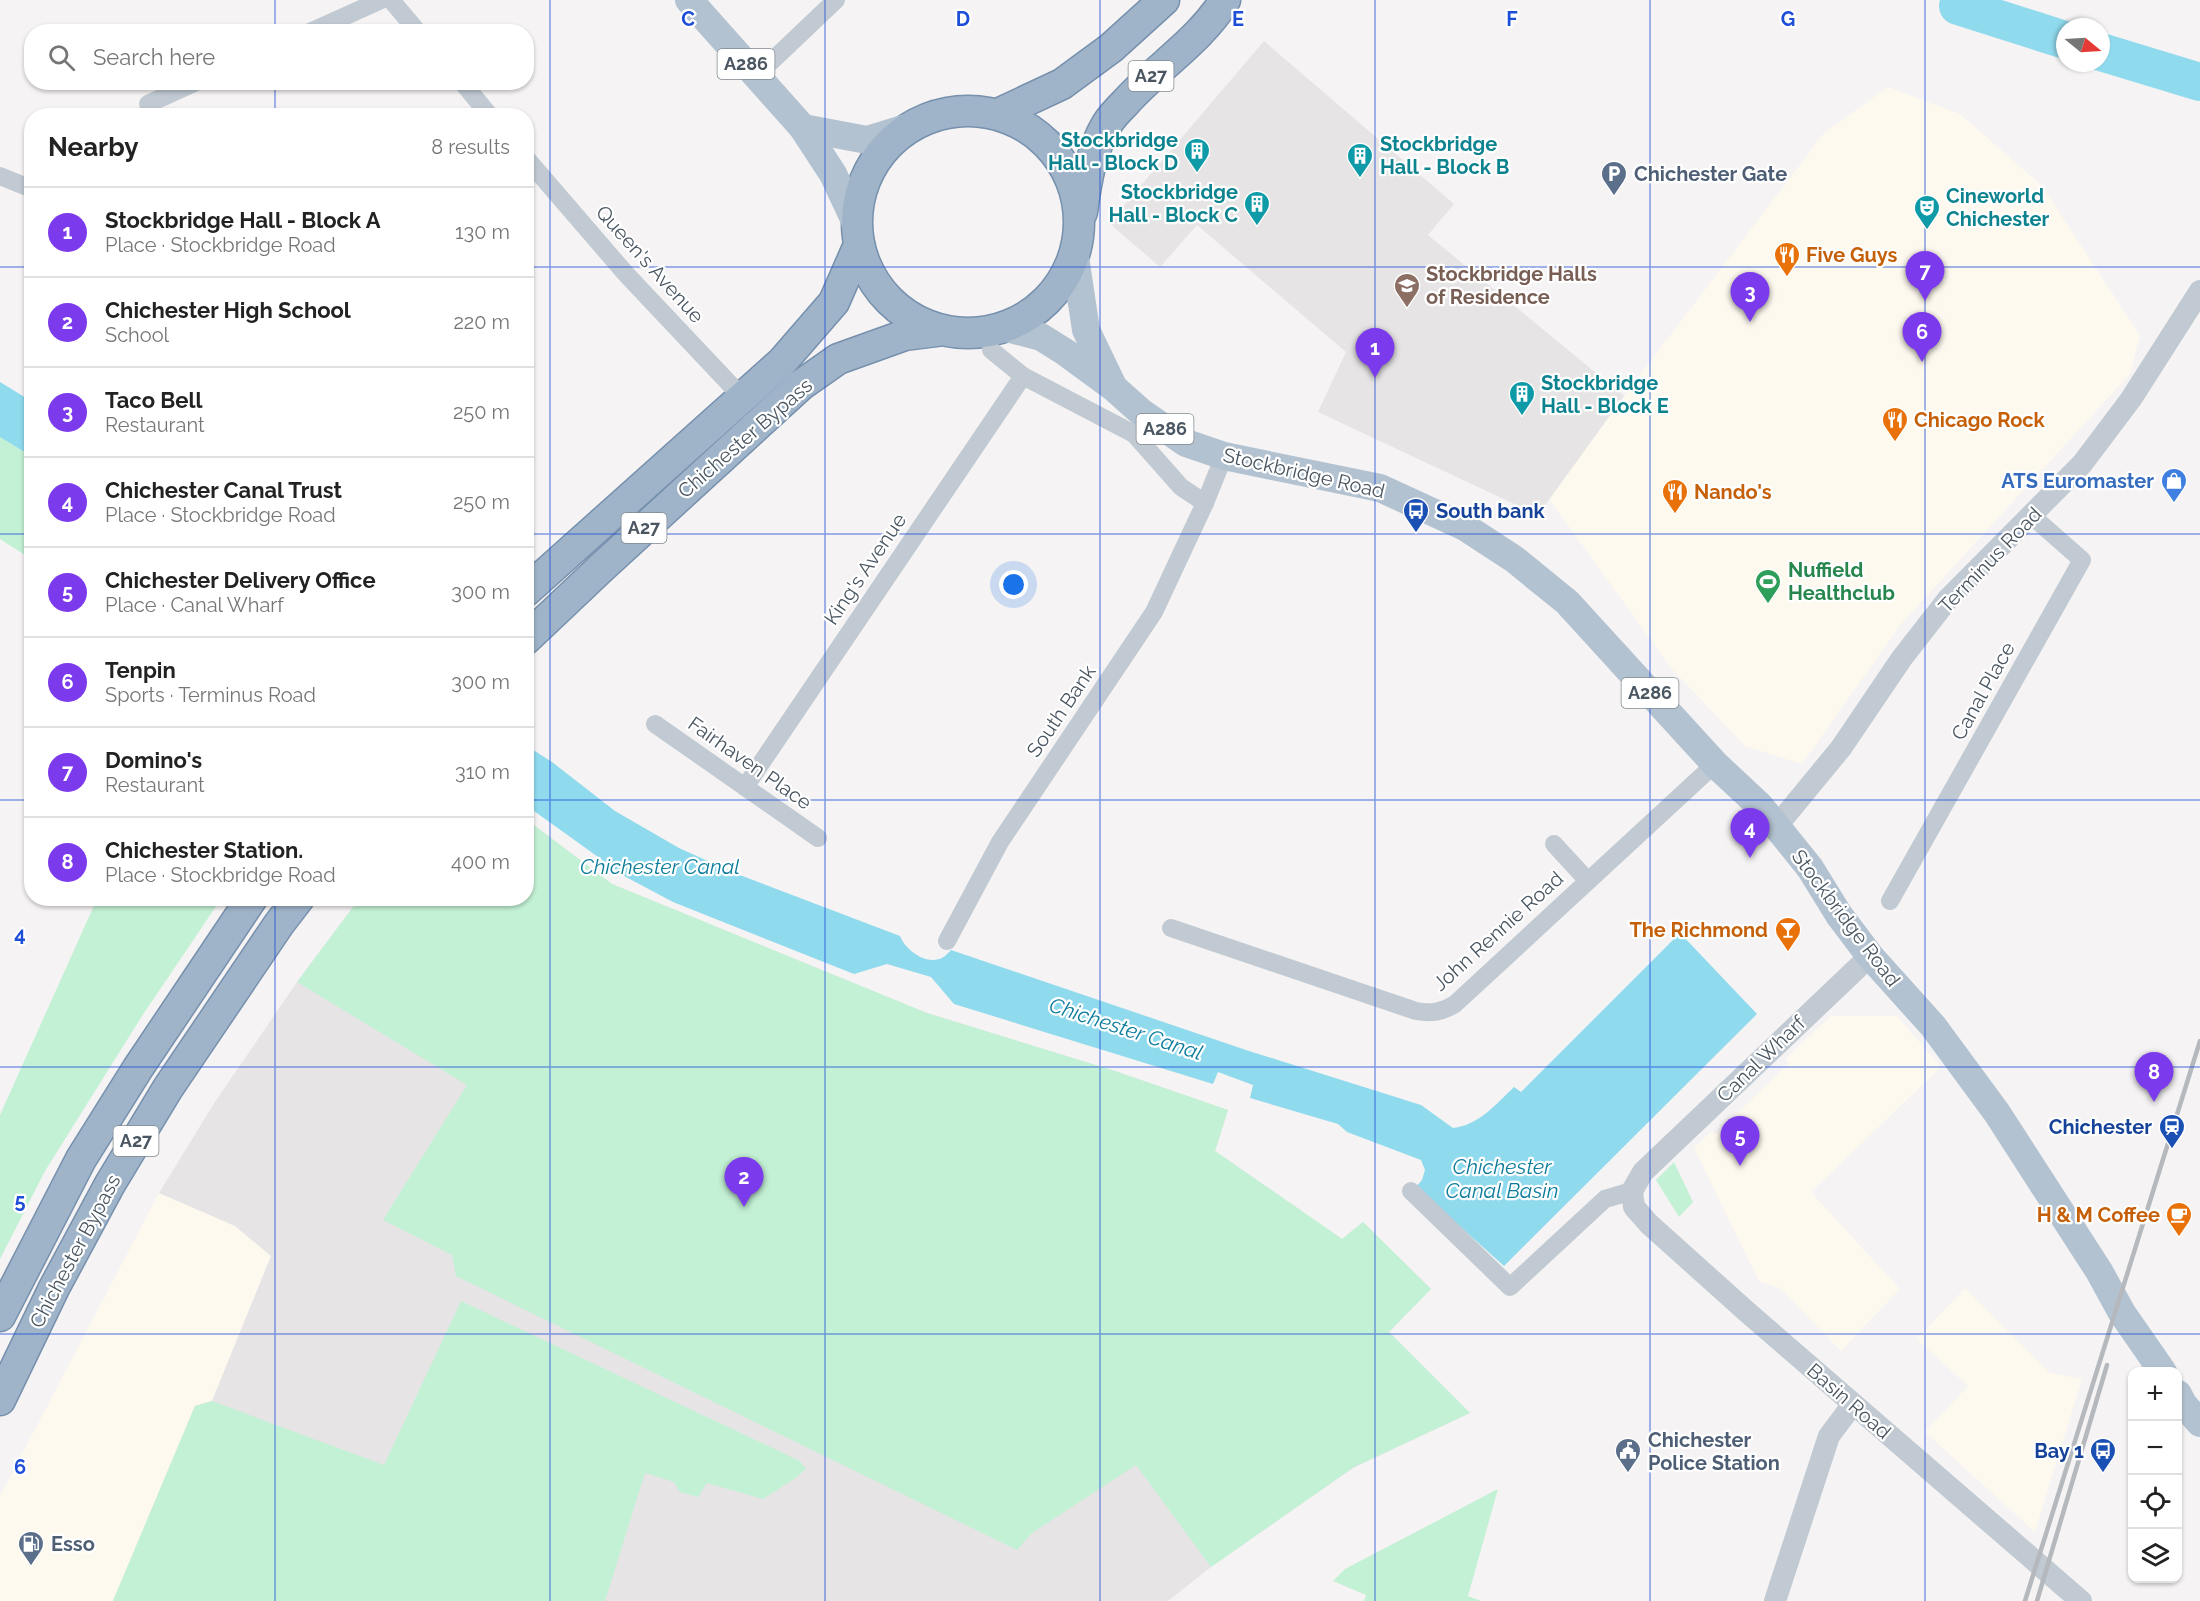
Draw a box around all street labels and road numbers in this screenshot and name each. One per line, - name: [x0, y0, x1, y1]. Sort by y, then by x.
- road number: A286: [718, 49, 774, 79]
- road number: A27: [1128, 61, 1174, 91]
- street label: Queen's Avenue: [591, 200, 709, 328]
- street label: Chichester Bypass: [673, 373, 817, 503]
- road number: A286: [1136, 414, 1194, 444]
- street label: Stockbridge Road: [1221, 443, 1387, 503]
- street label: Terminus Road: [1934, 502, 2046, 618]
- street label: King's Avenue: [819, 508, 911, 629]
- road number: A27: [622, 513, 666, 543]
- street label: Canal Place: [1946, 638, 2020, 744]
- street label: South Bank: [1021, 660, 1101, 762]
- road number: A286: [1622, 678, 1678, 708]
- street label: Fairhaven Place: [684, 712, 817, 815]
- street label: Stockbridge Road: [1787, 845, 1905, 991]
- street label: John Rennie Road: [1428, 866, 1568, 996]
- street label: Canal Wharf: [1712, 1010, 1811, 1107]
- road number: A27: [114, 1126, 158, 1156]
- street label: Chichester Bypass: [24, 1170, 126, 1332]
- street label: Basin Road: [1802, 1358, 1896, 1444]

